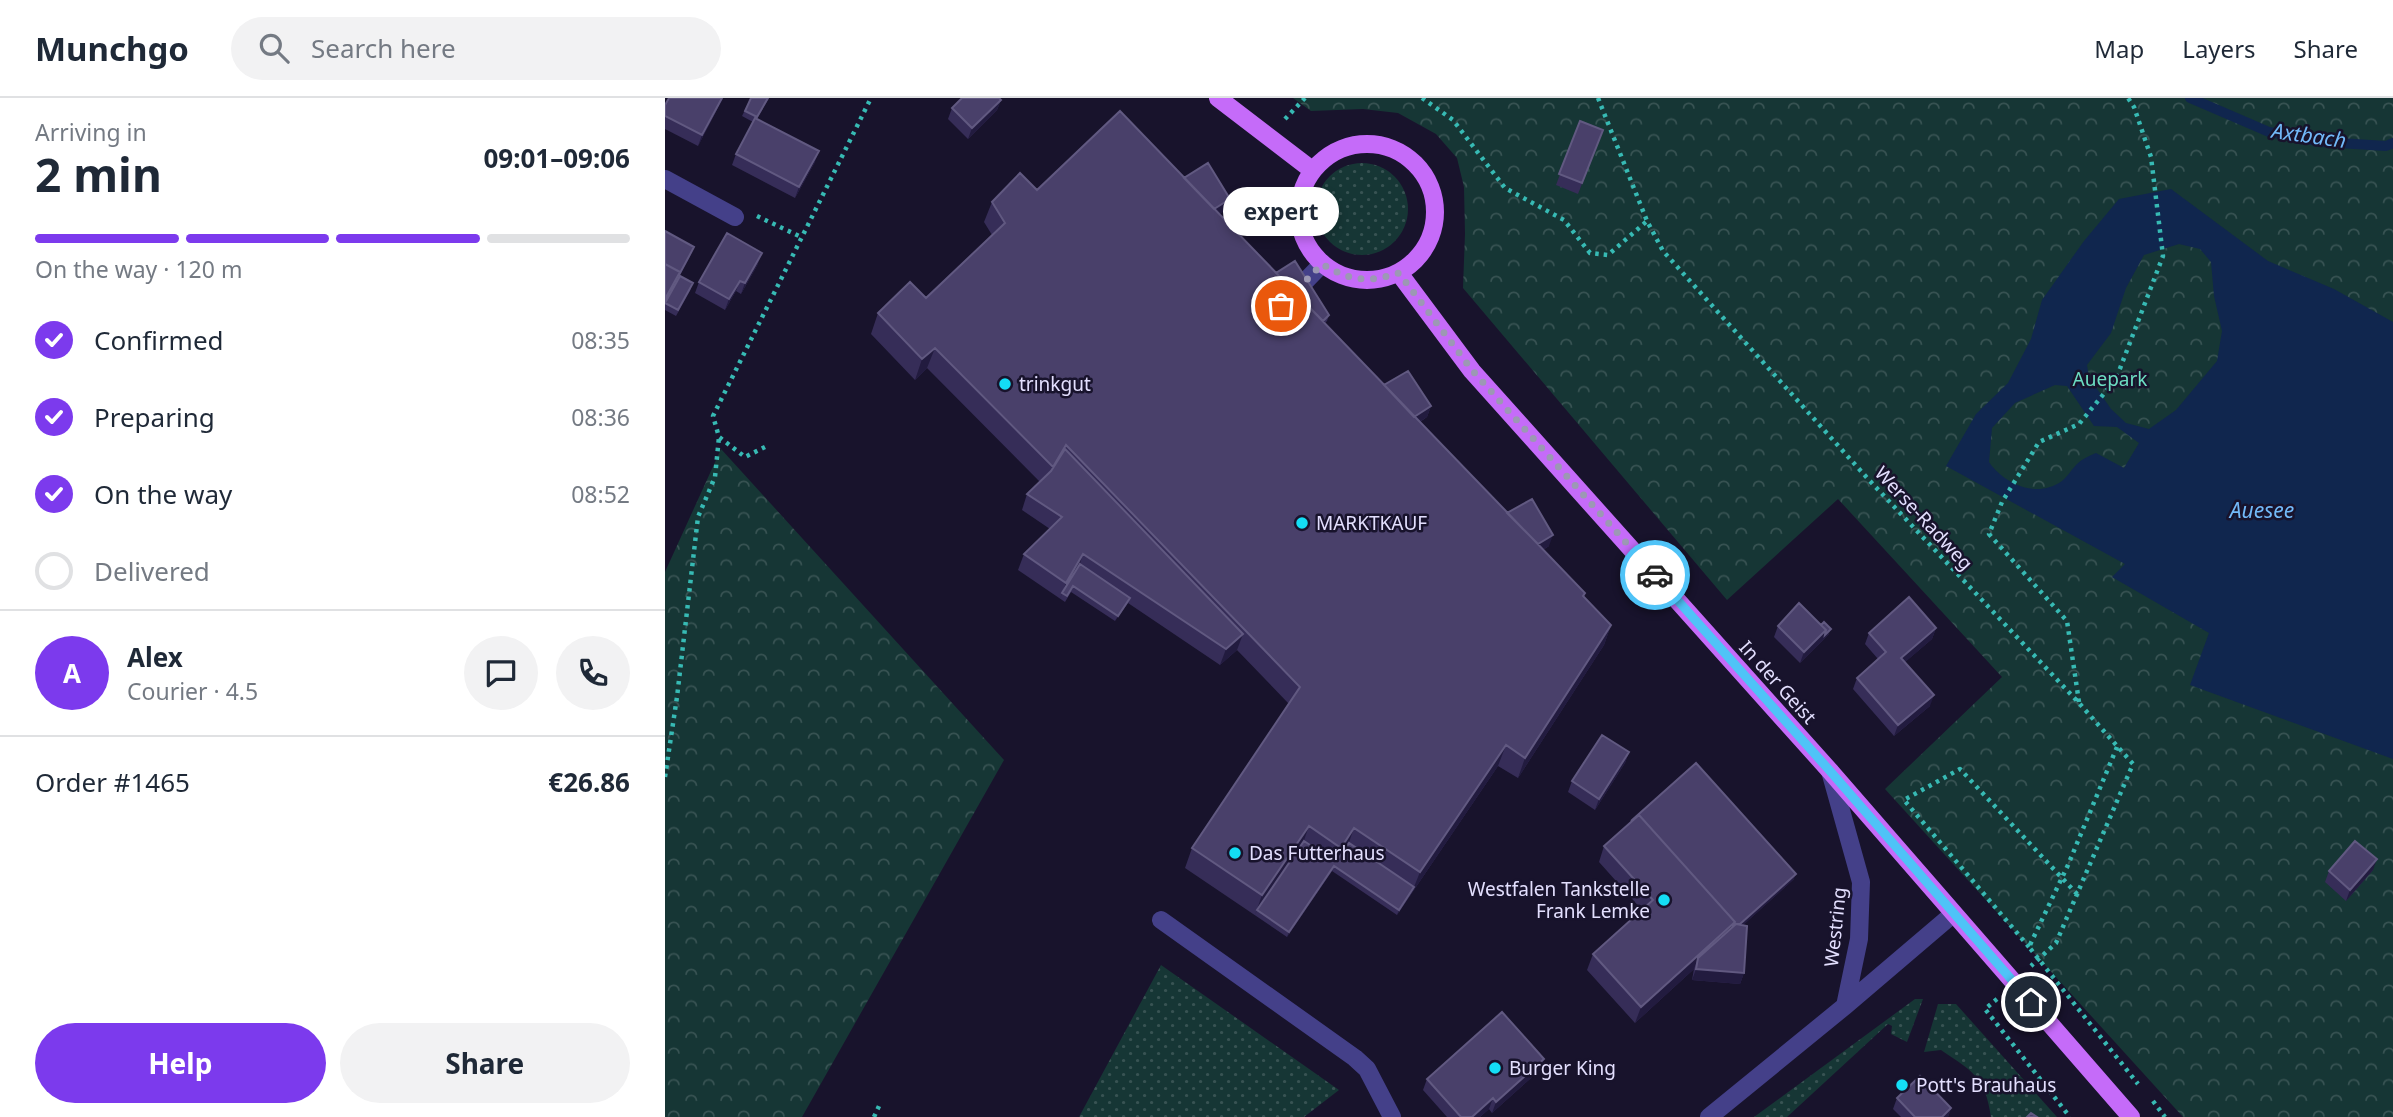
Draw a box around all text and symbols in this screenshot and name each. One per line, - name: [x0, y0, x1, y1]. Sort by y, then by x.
- search box: [231, 17, 721, 80]
- text: Munchgo: [35, 26, 189, 71]
- icon: search: [255, 29, 293, 67]
- text: Search here: [311, 30, 456, 66]
- text: Map: [2094, 32, 2144, 65]
- text: Layers: [2182, 32, 2256, 65]
- text: Share: [2294, 32, 2358, 65]
- text: Arriving in: [35, 116, 147, 148]
- water label: Axtbach: [2268, 116, 2348, 154]
- text: 09:01–09:06: [483, 140, 630, 176]
- text: 2 min: [35, 143, 162, 205]
- callout: expert: [1223, 187, 1339, 236]
- text: expert: [1243, 195, 1319, 227]
- text: On the way · 120 m: [35, 253, 242, 285]
- pin: [1251, 276, 1311, 336]
- icon: bag: [1262, 287, 1300, 325]
- icon: check: [35, 321, 73, 359]
- text: Confirmed: [94, 322, 224, 358]
- text: 08:35: [571, 324, 630, 356]
- park label: Auepark: [2073, 366, 2147, 392]
- place label: trinkgut: [1019, 371, 1091, 397]
- marker: trinkgut: [997, 376, 1013, 392]
- icon: check: [35, 398, 73, 436]
- text: Preparing: [94, 399, 215, 435]
- text: 08:36: [571, 401, 630, 433]
- street label: Werse-Radweg: [1869, 460, 1979, 576]
- icon: check: [35, 475, 73, 513]
- text: On the way: [94, 476, 232, 512]
- text: 08:52: [571, 478, 630, 510]
- water label: Auesee: [2228, 496, 2294, 524]
- place label: MARKTKAUF: [1316, 510, 1427, 536]
- marker: MARKTKAUF: [1294, 515, 1310, 531]
- courier: [1620, 540, 1690, 610]
- text: Delivered: [94, 553, 210, 589]
- icon: car: [1636, 556, 1674, 594]
- street label: In der Geist: [1734, 635, 1822, 729]
- button: chat: [464, 636, 538, 710]
- button: phone: [556, 636, 630, 710]
- text: Alex: [127, 639, 183, 675]
- text: A: [63, 655, 81, 691]
- text: Courier · 4.5: [127, 675, 258, 707]
- text: Order #1465: [35, 764, 190, 800]
- text: €26.86: [548, 764, 630, 800]
- place label: Das Futterhaus: [1249, 840, 1385, 866]
- marker: Das Futterhaus: [1227, 845, 1243, 861]
- place label: Westfalen Tankstelle Frank Lemke: [1468, 876, 1650, 924]
- street label: Westring: [1818, 886, 1852, 968]
- marker: Westfalen Tankstelle Frank Lemke: [1656, 892, 1672, 908]
- pin: [2001, 972, 2061, 1032]
- icon: home: [2012, 983, 2050, 1021]
- button: Help: [35, 1023, 326, 1103]
- button: Share: [340, 1023, 630, 1103]
- place label: Burger King: [1509, 1055, 1616, 1081]
- marker: Burger King: [1487, 1060, 1503, 1076]
- place label: Pott's Brauhaus: [1916, 1072, 2056, 1098]
- marker: Pott's Brauhaus: [1894, 1077, 1910, 1093]

